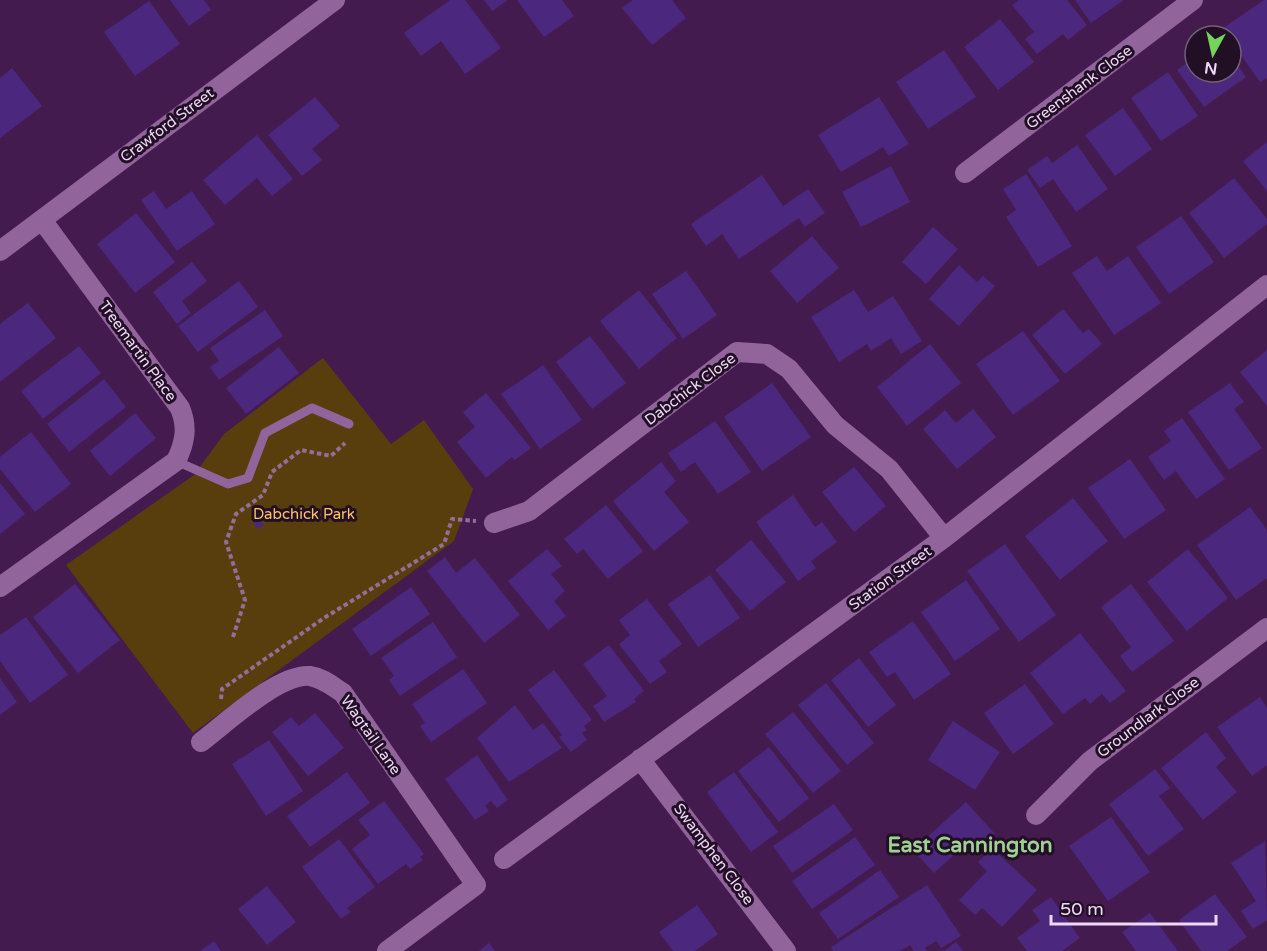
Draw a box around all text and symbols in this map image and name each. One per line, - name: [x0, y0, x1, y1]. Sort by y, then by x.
- north arrow: [1183, 24, 1243, 84]
- street label: Greenshank Close: [1022, 41, 1136, 133]
- text: N: [1203, 57, 1219, 79]
- street label: Crawford Street: [117, 84, 218, 166]
- street label: Treemartin Place: [96, 297, 180, 405]
- street label: Dabchick Close: [641, 349, 739, 429]
- park label: Dabchick Park: [253, 505, 355, 523]
- street label: Station Street: [845, 542, 935, 614]
- street label: Groundlark Close: [1094, 673, 1202, 761]
- street label: Wagtail Lane: [337, 692, 405, 778]
- street label: Swamphen Close: [670, 800, 758, 908]
- district label: East Cannington: [887, 833, 1053, 858]
- scale bar: [1051, 888, 1216, 926]
- text: 50 m: [1060, 898, 1104, 920]

